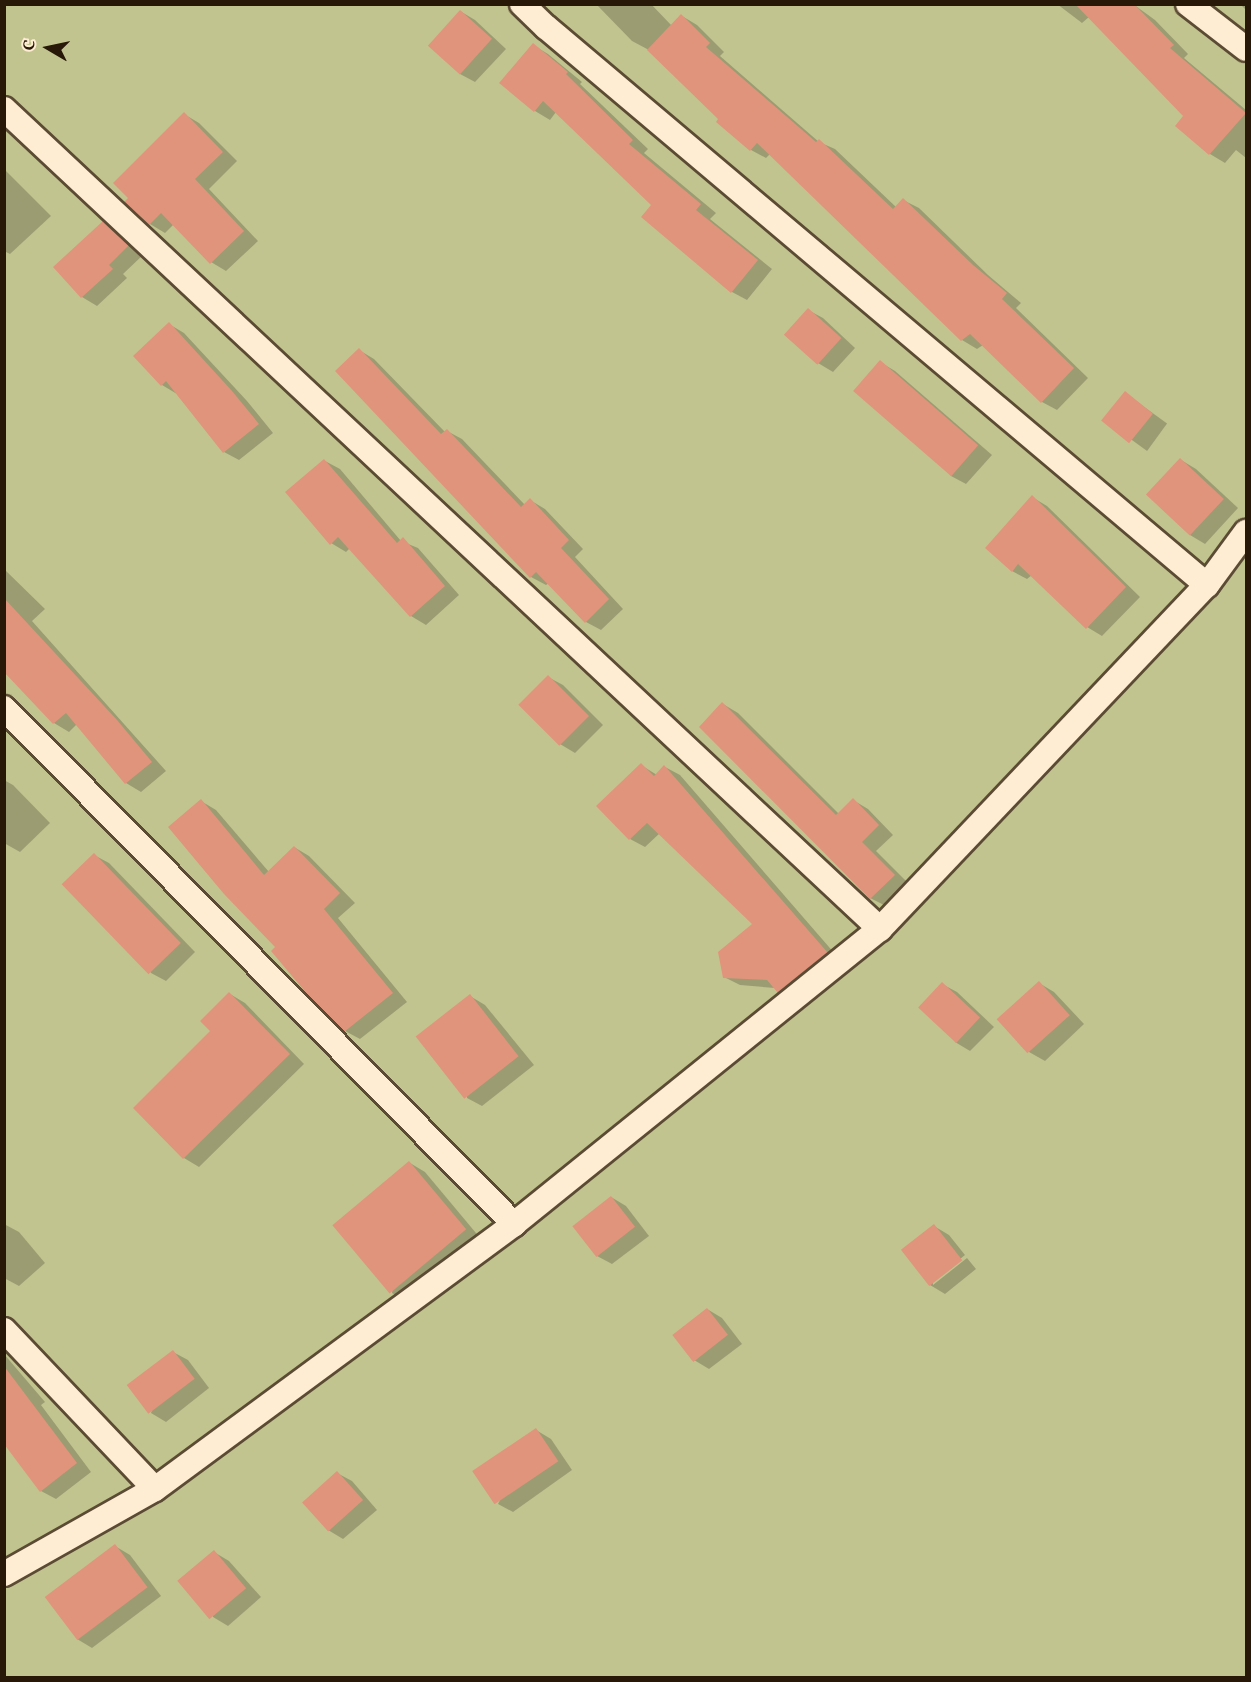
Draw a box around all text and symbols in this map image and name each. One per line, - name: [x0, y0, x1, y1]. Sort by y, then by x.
- north arrow: [18, 18, 78, 78]
- text: С: [19, 38, 42, 52]

